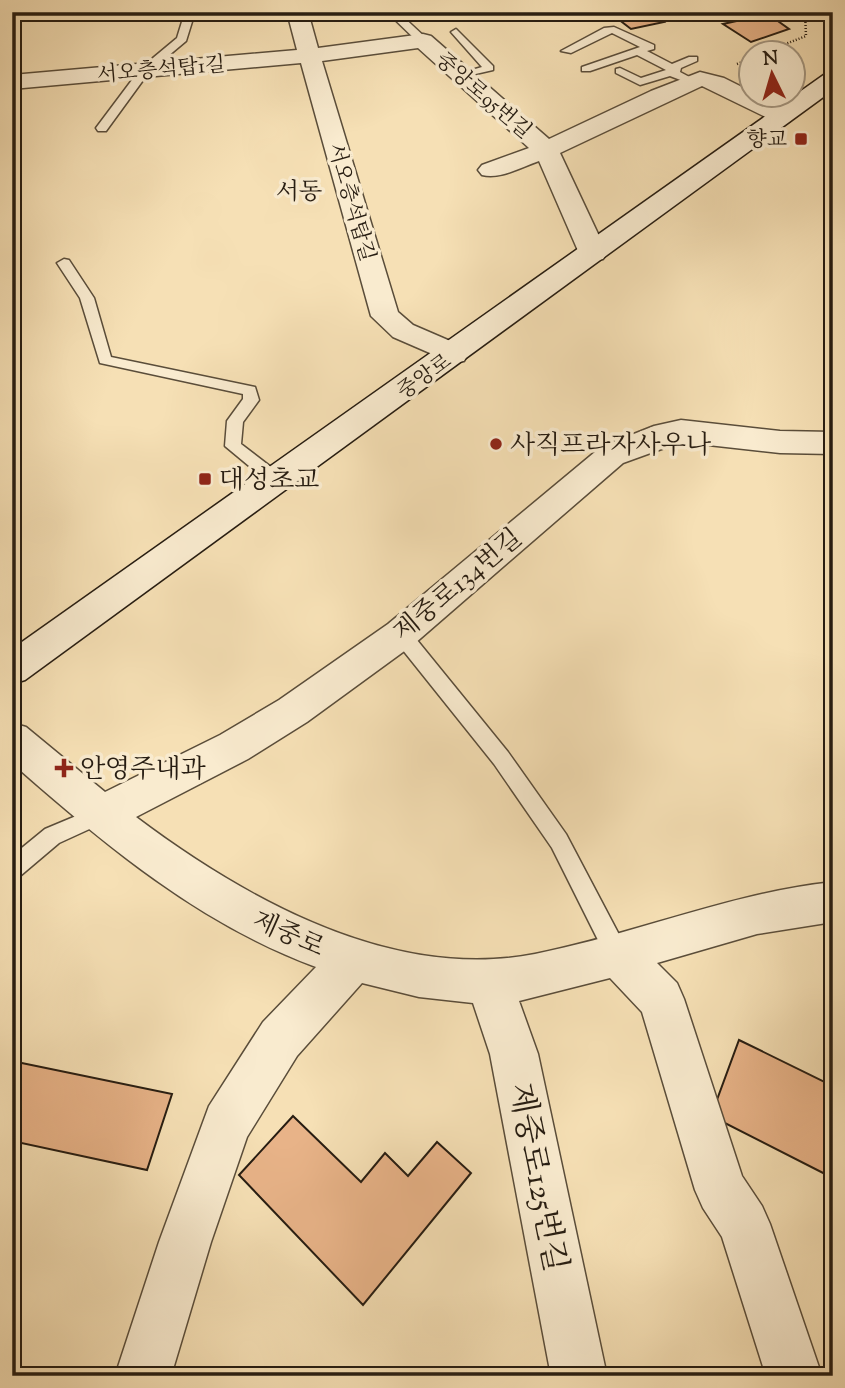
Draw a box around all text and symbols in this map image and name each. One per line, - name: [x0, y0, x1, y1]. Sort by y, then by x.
- north arrow: [736, 38, 806, 108]
- text: N: [762, 45, 779, 74]
- street label: 중앙로95번길: [428, 46, 537, 147]
- street label: 서오층석탑1길: [96, 50, 227, 92]
- place label: 향교: [746, 126, 787, 156]
- marker: 향교: [793, 131, 809, 147]
- street label: 서오층석탑길: [319, 140, 381, 265]
- district label: 서동: [276, 176, 322, 210]
- street label: 중앙로: [392, 348, 459, 408]
- place label: 사직프라자사우나: [510, 428, 712, 465]
- marker: 사직프라자사우나: [488, 436, 504, 452]
- place label: 대성초교: [219, 463, 319, 500]
- marker: 대성초교: [197, 471, 213, 487]
- street label: 제중로134번길: [386, 521, 531, 651]
- place label: 안영주내과: [80, 752, 206, 789]
- marker: 안영주내과: [54, 758, 74, 778]
- street label: 제중로: [246, 903, 330, 968]
- street label: 제중로125번길: [495, 1079, 577, 1276]

